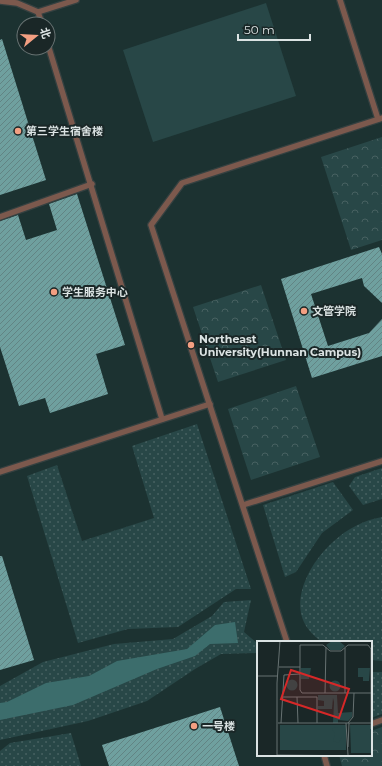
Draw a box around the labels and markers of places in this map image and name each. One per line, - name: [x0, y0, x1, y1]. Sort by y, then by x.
- place label: 第三学生宿舍楼: [26, 124, 103, 138]
- marker: 第三学生宿舍楼: [13, 126, 23, 136]
- place label: 学生服务中心: [62, 285, 128, 299]
- marker: 学生服务中心: [49, 287, 59, 297]
- place label: 文管学院: [312, 304, 356, 318]
- marker: 文管学院: [299, 306, 309, 316]
- place label: Northeast University(Hunnan Campus): [199, 332, 361, 359]
- marker: Northeast University(Hunnan Campus): [186, 340, 196, 350]
- place label: 一号楼: [202, 719, 235, 733]
- marker: 一号楼: [189, 721, 199, 731]

